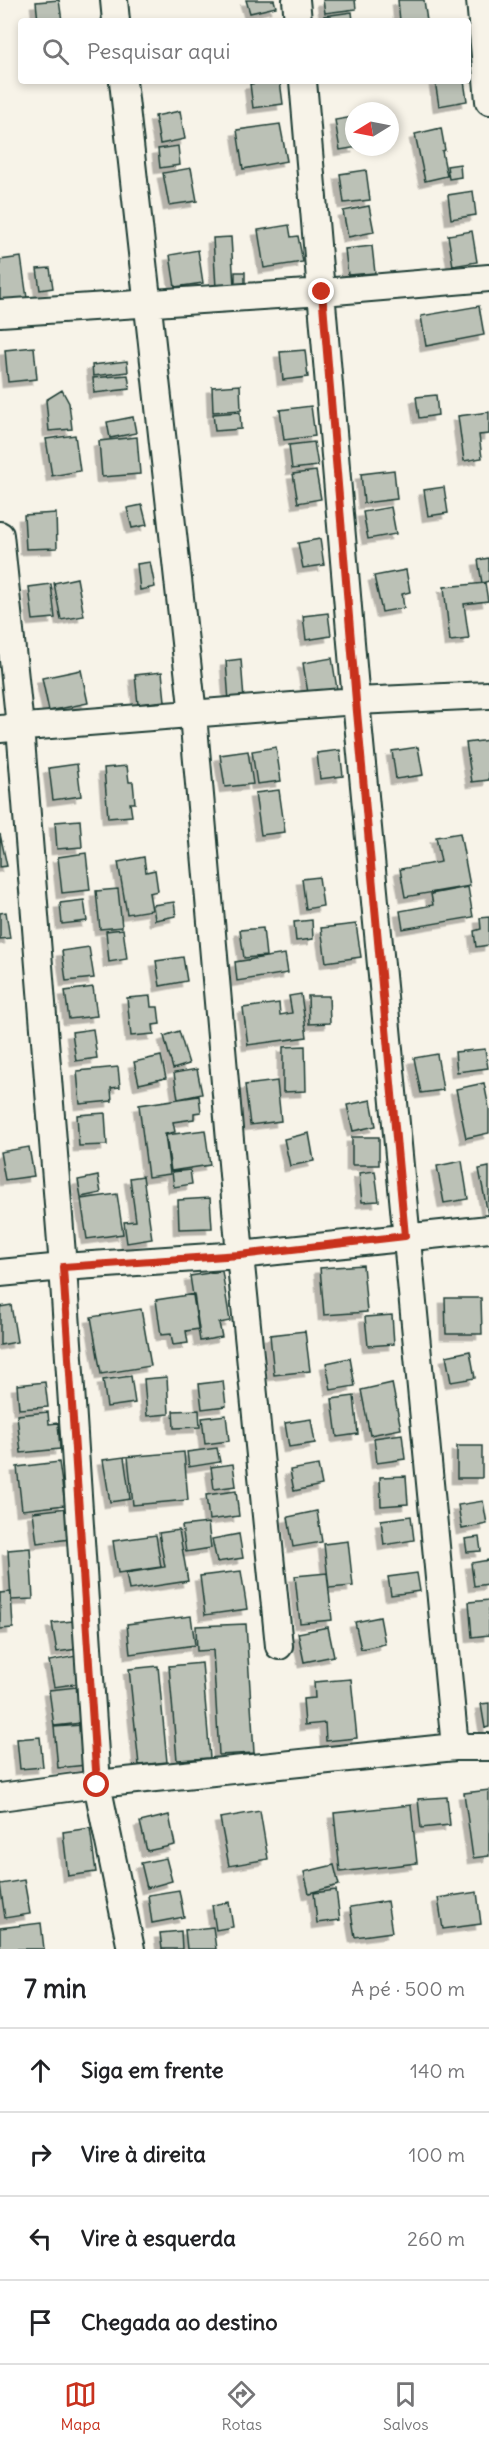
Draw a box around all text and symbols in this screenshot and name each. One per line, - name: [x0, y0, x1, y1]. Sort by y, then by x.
- search box: [18, 18, 471, 84]
- icon: search: [39, 35, 72, 68]
- text: Pesquisar aqui: [87, 37, 230, 65]
- north arrow: [345, 102, 399, 156]
- route end: [308, 278, 334, 304]
- route start: [83, 1771, 109, 1797]
- text: 7 min: [24, 1972, 87, 2005]
- text: A pé · 500 m: [351, 1976, 465, 2001]
- icon: ahead: [24, 2054, 57, 2087]
- text: Siga em frente: [81, 2056, 224, 2084]
- text: 140 m: [410, 2058, 465, 2083]
- icon: right: [24, 2138, 57, 2171]
- text: Vire à direita: [81, 2140, 206, 2168]
- text: 100 m: [408, 2142, 465, 2167]
- icon: left: [24, 2222, 57, 2255]
- text: Vire à esquerda: [81, 2224, 236, 2252]
- text: 260 m: [407, 2226, 465, 2251]
- icon: arrive: [24, 2306, 57, 2339]
- text: Chegada ao destino: [81, 2308, 278, 2336]
- tab: Mapa: [60, 2378, 101, 2434]
- tab: Rotas: [221, 2378, 262, 2434]
- tab: Salvos: [383, 2378, 429, 2434]

